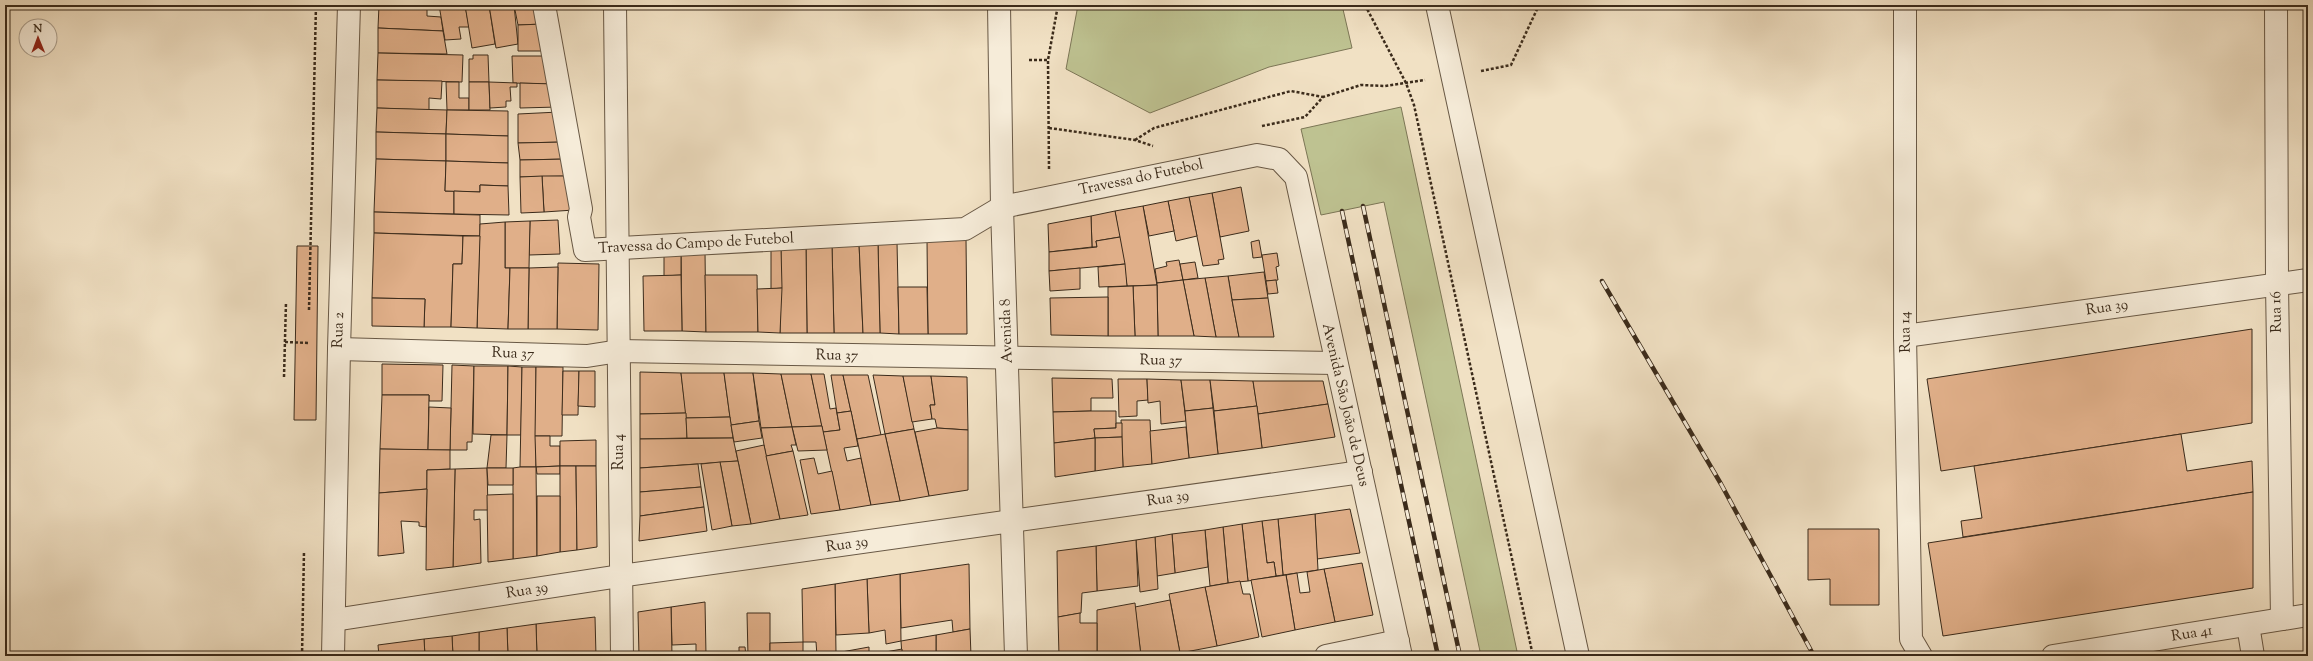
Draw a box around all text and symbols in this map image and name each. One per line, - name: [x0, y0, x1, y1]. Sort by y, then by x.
- north arrow: [18, 18, 58, 58]
- text: N: [32, 21, 43, 37]
- street label: Travessa do Futebol: [1077, 155, 1205, 201]
- street label: Travessa do Campo de Futebol: [598, 228, 794, 260]
- street label: Rua 16: [2266, 291, 2288, 333]
- street label: Rua 39: [2085, 295, 2129, 321]
- street label: Avenida 8: [995, 298, 1019, 364]
- street label: Rua 14: [1895, 311, 1917, 353]
- street label: Rua 2: [328, 312, 350, 348]
- street label: Avenida São João de Deus: [1316, 321, 1374, 489]
- street label: Rua 37: [491, 343, 535, 365]
- street label: Rua 37: [815, 345, 859, 367]
- street label: Rua 37: [1139, 350, 1183, 372]
- street label: Rua 4: [609, 433, 630, 470]
- street label: Rua 39: [1146, 486, 1190, 512]
- street label: Rua 39: [825, 532, 869, 558]
- street label: Rua 39: [504, 577, 550, 605]
- street label: Rua 41: [2170, 620, 2214, 648]

